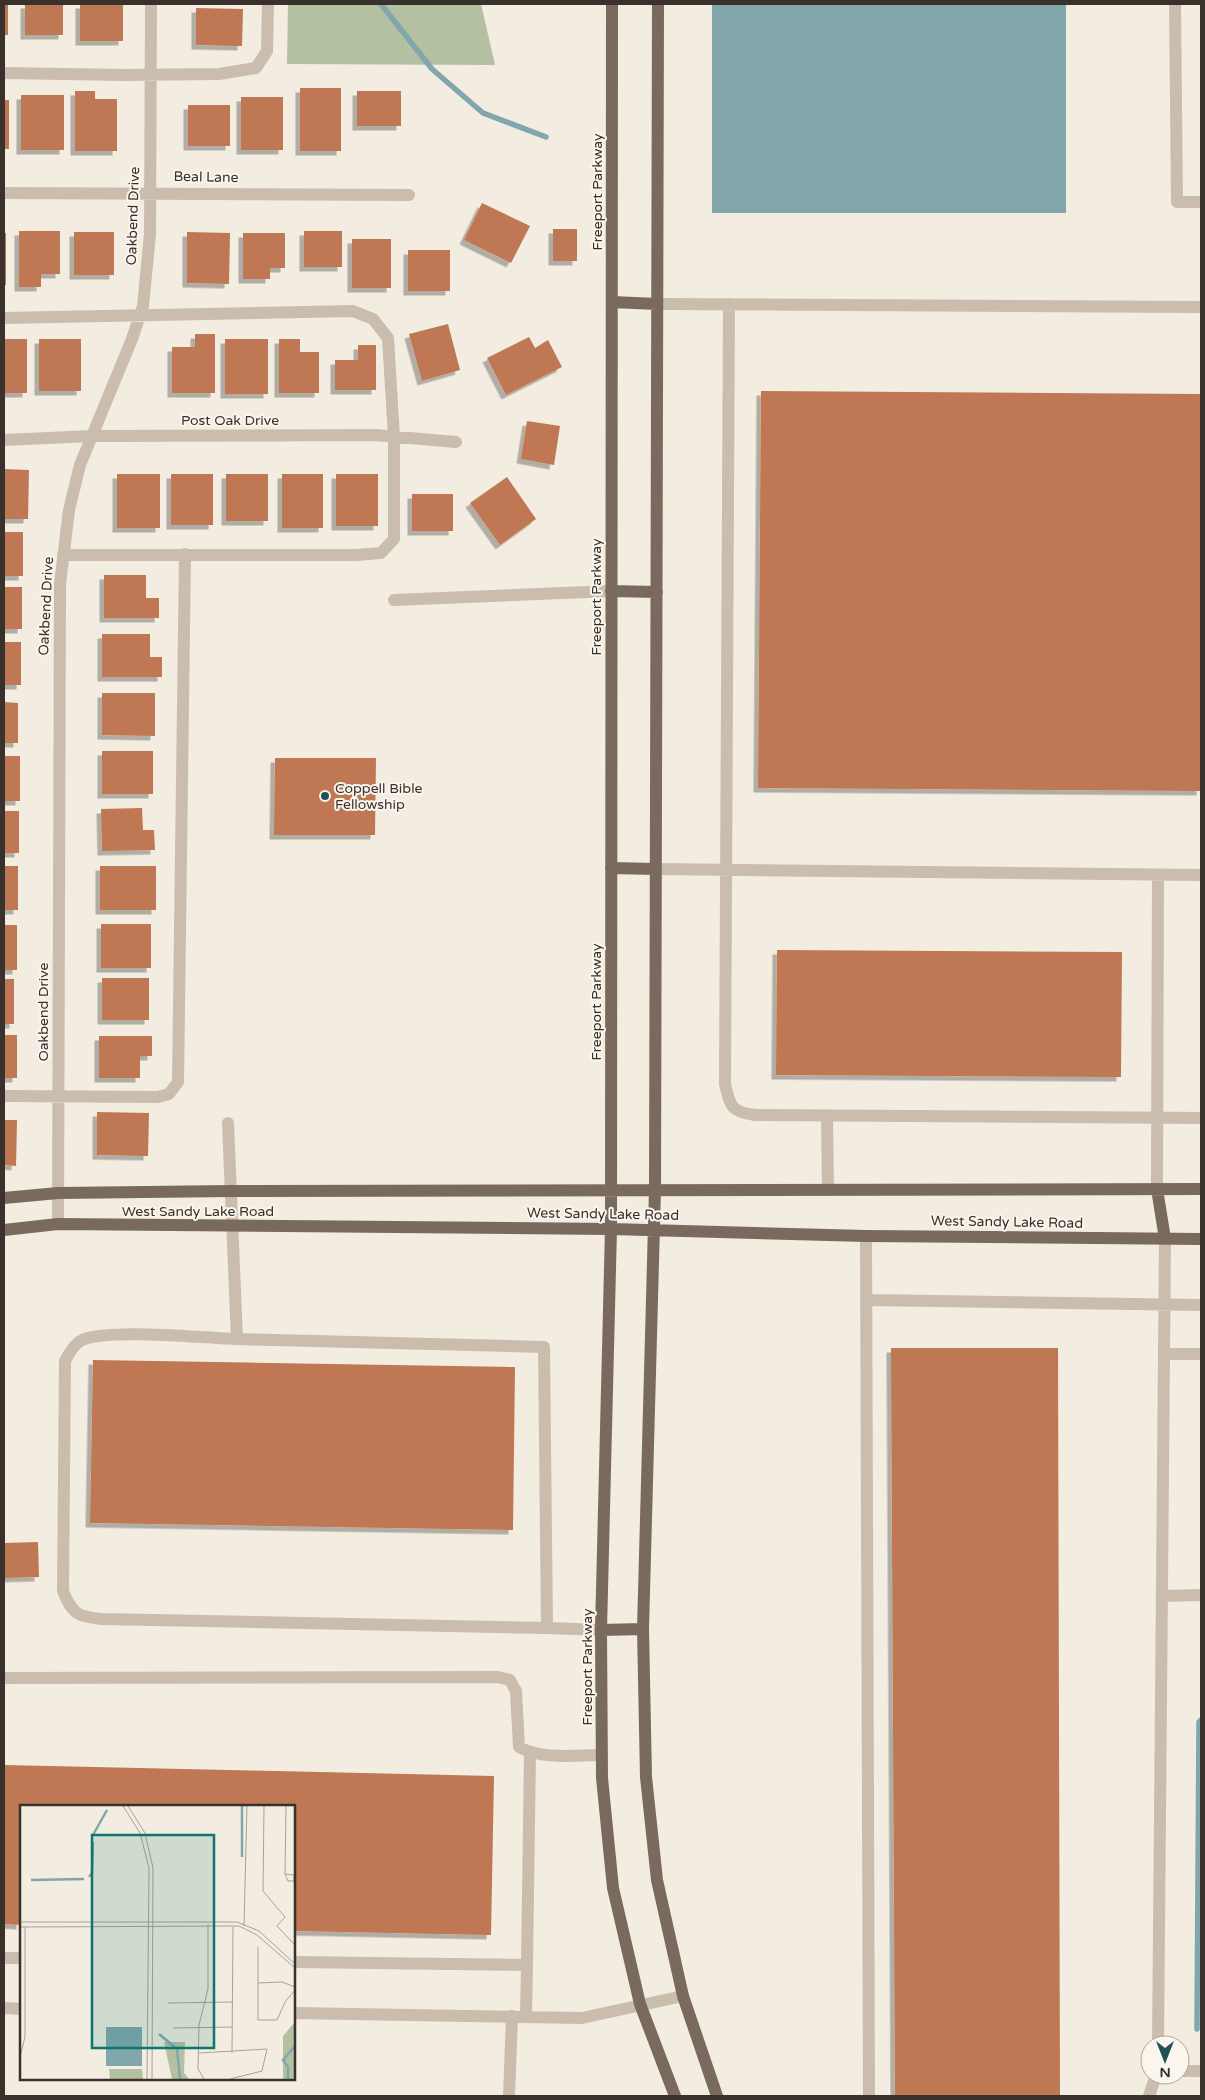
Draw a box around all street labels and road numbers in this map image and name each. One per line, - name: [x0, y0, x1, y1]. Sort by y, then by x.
- street label: Freeport Parkway: [589, 133, 606, 251]
- street label: Oakbend Drive: [123, 166, 143, 266]
- street label: Beal Lane: [173, 168, 239, 186]
- street label: Post Oak Drive: [181, 412, 279, 429]
- street label: Freeport Parkway: [588, 538, 605, 656]
- street label: Oakbend Drive: [35, 556, 57, 656]
- street label: Freeport Parkway: [588, 943, 605, 1061]
- street label: Oakbend Drive: [35, 962, 52, 1061]
- street label: West Sandy Lake Road: [122, 1203, 274, 1220]
- street label: West Sandy Lake Road: [527, 1204, 679, 1224]
- street label: West Sandy Lake Road: [931, 1212, 1083, 1232]
- street label: Freeport Parkway: [579, 1608, 596, 1726]

